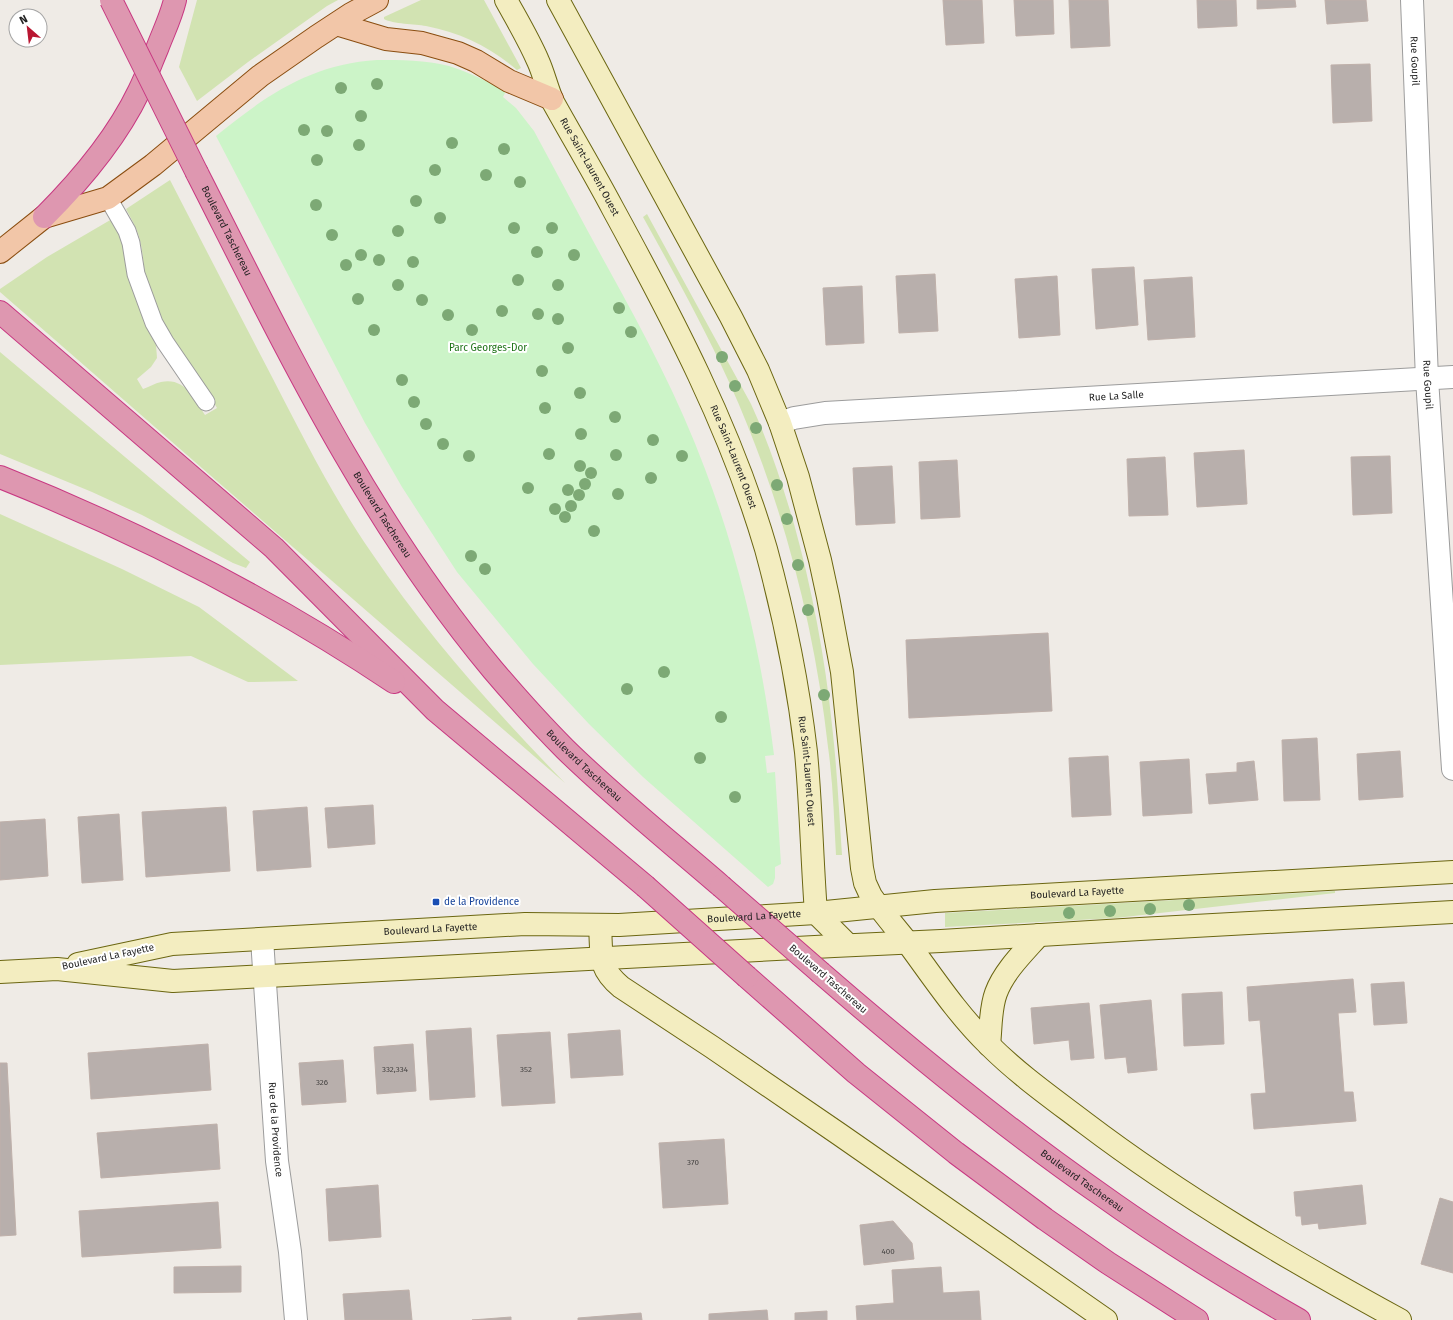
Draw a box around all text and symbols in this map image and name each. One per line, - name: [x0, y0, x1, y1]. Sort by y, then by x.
- north arrow: [8, 8, 48, 48]
- text: N: [17, 12, 30, 27]
- street label: Rue Goupil: [1407, 36, 1421, 86]
- street label: Rue Saint-Laurent Ouest: [557, 116, 622, 218]
- street label: Boulevard Taschereau: [199, 184, 254, 278]
- park label: Parc Georges-Dor: [449, 342, 527, 354]
- street label: Rue Goupil: [1420, 360, 1435, 410]
- street label: Rue La Salle: [1088, 389, 1144, 404]
- street label: Rue Saint-Laurent Ouest: [707, 403, 759, 511]
- street label: Boulevard Taschereau: [350, 470, 414, 560]
- street label: Rue Saint-Laurent Ouest: [795, 715, 817, 827]
- street label: Boulevard Taschereau: [544, 727, 624, 804]
- street label: Boulevard La Fayette: [1030, 884, 1124, 902]
- place label: de la Providence: [444, 896, 519, 908]
- marker: de la Providence: [431, 897, 441, 907]
- street label: Boulevard La Fayette: [707, 908, 801, 926]
- street label: Boulevard La Fayette: [383, 921, 478, 938]
- street label: Boulevard La Fayette: [61, 941, 155, 973]
- street label: Boulevard Taschereau: [787, 942, 869, 1016]
- house number: 332,334: [382, 1065, 409, 1074]
- house number: 352: [520, 1065, 532, 1074]
- house number: 326: [316, 1078, 328, 1087]
- street label: Rue de la Providence: [266, 1082, 285, 1178]
- street label: Boulevard Taschereau: [1038, 1147, 1126, 1215]
- house number: 370: [687, 1158, 699, 1167]
- house number: 400: [881, 1247, 895, 1256]

